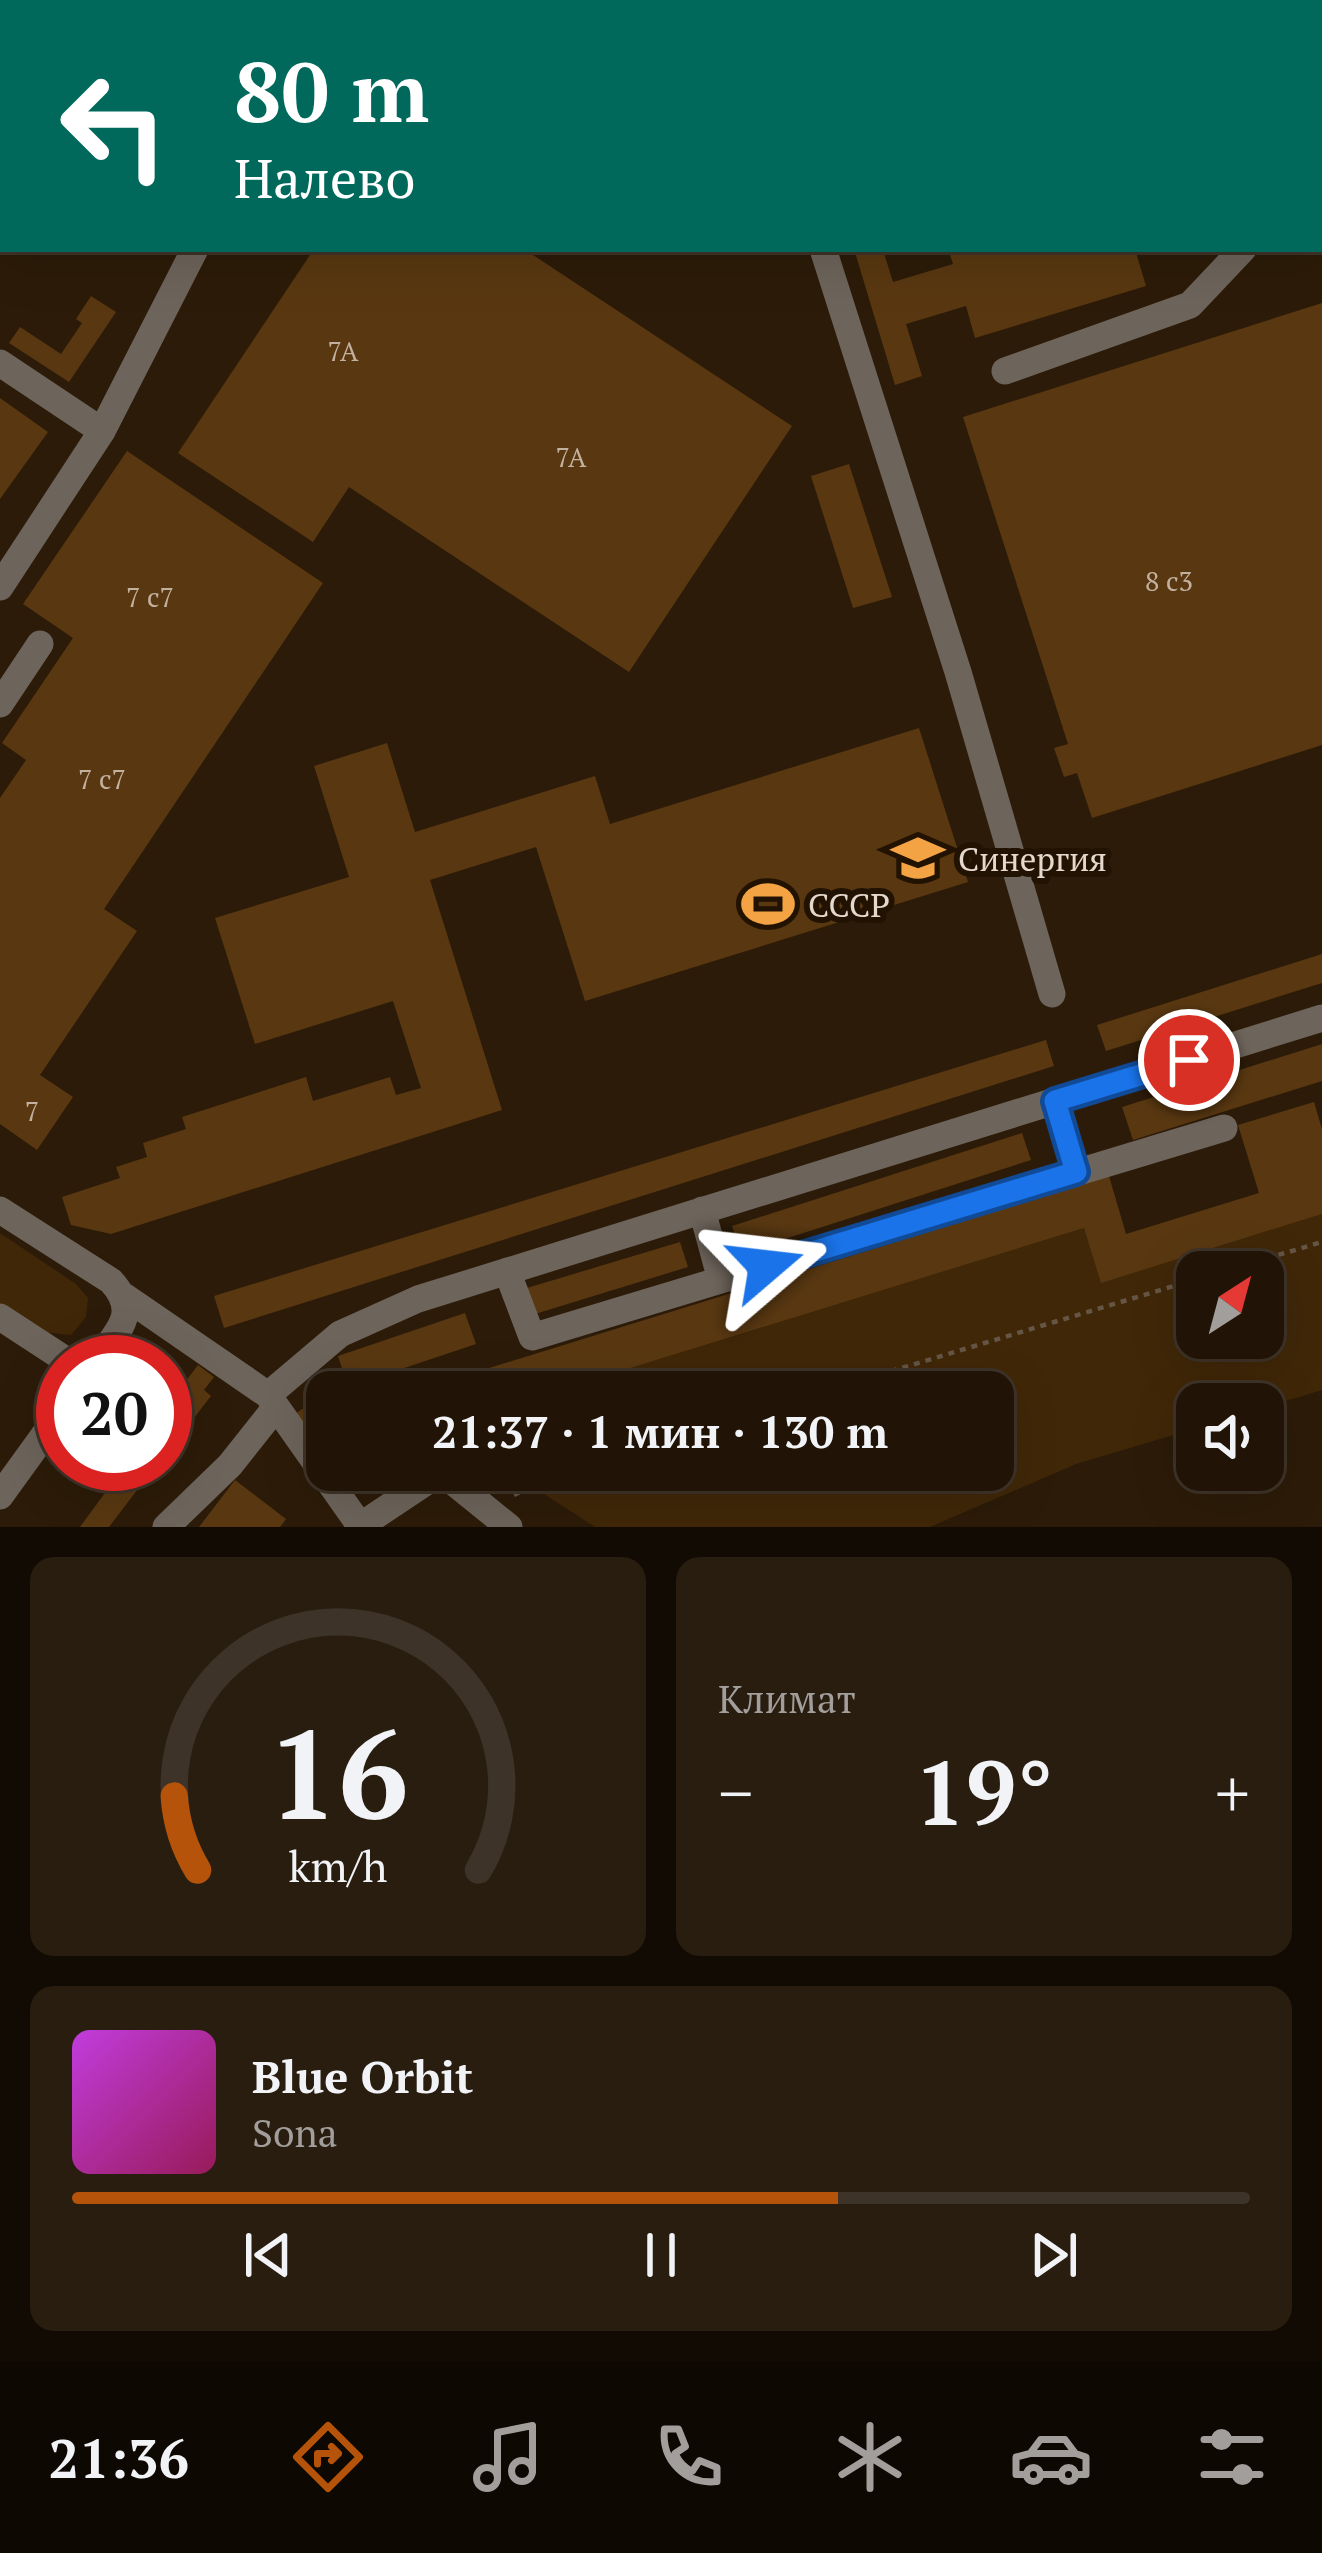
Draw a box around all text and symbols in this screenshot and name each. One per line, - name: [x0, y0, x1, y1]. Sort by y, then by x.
- text: 80 m: [234, 35, 429, 146]
- icon: left: [36, 48, 192, 204]
- text: Налево: [234, 142, 415, 213]
- house number: 7А: [328, 333, 359, 369]
- house number: 7А: [556, 439, 587, 475]
- house number: 8 с3: [1145, 563, 1193, 599]
- house number: 7 с7: [126, 579, 174, 615]
- house number: 7 с7: [78, 761, 126, 797]
- school or university icon: Синергия: [889, 829, 947, 887]
- place label: Синергия: [958, 837, 1107, 880]
- sports icon: СССР: [739, 875, 797, 933]
- place label: СССР: [808, 883, 890, 926]
- pin: [1138, 1009, 1240, 1111]
- icon: arrive: [1156, 1027, 1222, 1093]
- house number: 7: [25, 1093, 39, 1129]
- position arrow: [703, 1203, 829, 1329]
- north arrow: [1176, 1251, 1284, 1359]
- map controls: [1176, 1251, 1284, 1491]
- speed limit sign: 20: [36, 1335, 192, 1491]
- button: sound: [1176, 1383, 1284, 1491]
- text: 21:37 · 1 мин · 130 m: [432, 1401, 888, 1461]
- text: Климат: [718, 1672, 856, 1724]
- text: 16: [267, 1689, 409, 1855]
- text: 19°: [915, 1731, 1053, 1851]
- text: −: [718, 1748, 753, 1836]
- text: +: [1215, 1748, 1250, 1836]
- text: km/h: [288, 1836, 388, 1893]
- text: Blue Orbit: [252, 2046, 473, 2106]
- text: Sona: [252, 2106, 337, 2158]
- icon: previous: [235, 2222, 301, 2288]
- icon: pause: [628, 2222, 694, 2288]
- icon: next: [1021, 2222, 1087, 2288]
- icon: directions: [286, 2415, 370, 2499]
- icon: music: [466, 2415, 550, 2499]
- icon: phone: [647, 2415, 731, 2499]
- icon: climate: [828, 2415, 912, 2499]
- icon: car: [1009, 2415, 1093, 2499]
- icon: filters: [1190, 2415, 1274, 2499]
- text: 21:36: [48, 2422, 189, 2493]

